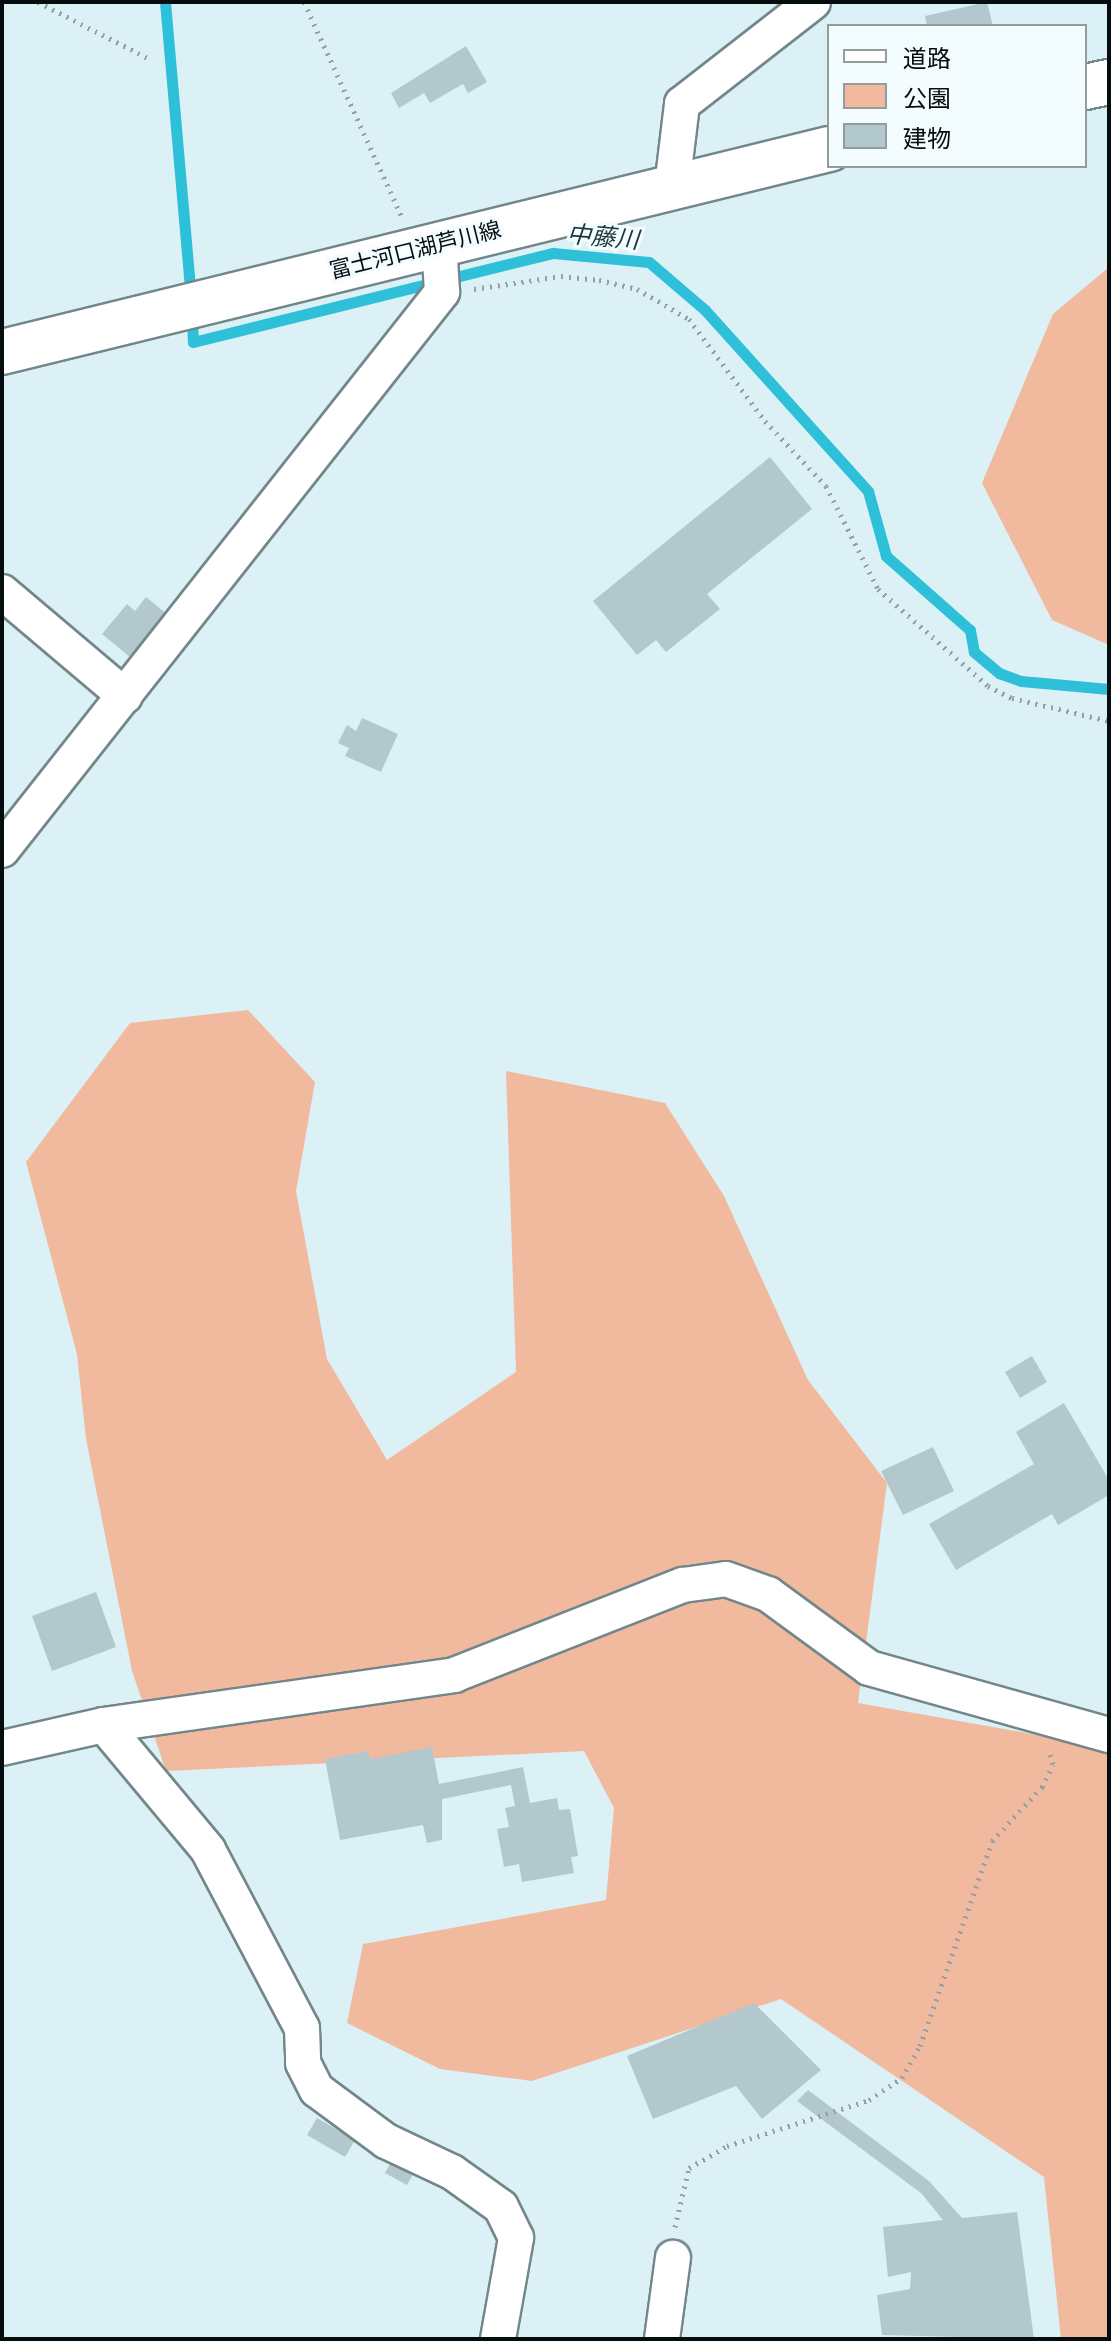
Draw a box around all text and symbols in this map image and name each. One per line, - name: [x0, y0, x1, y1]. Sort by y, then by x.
- legend: [827, 24, 1087, 168]
- text: 道路: [903, 43, 951, 72]
- text: 公園: [903, 83, 951, 112]
- text: 建物: [903, 123, 951, 152]
- street label: 富士河口湖芦川線: [326, 215, 504, 283]
- water label: 中藤川: [566, 219, 640, 253]

